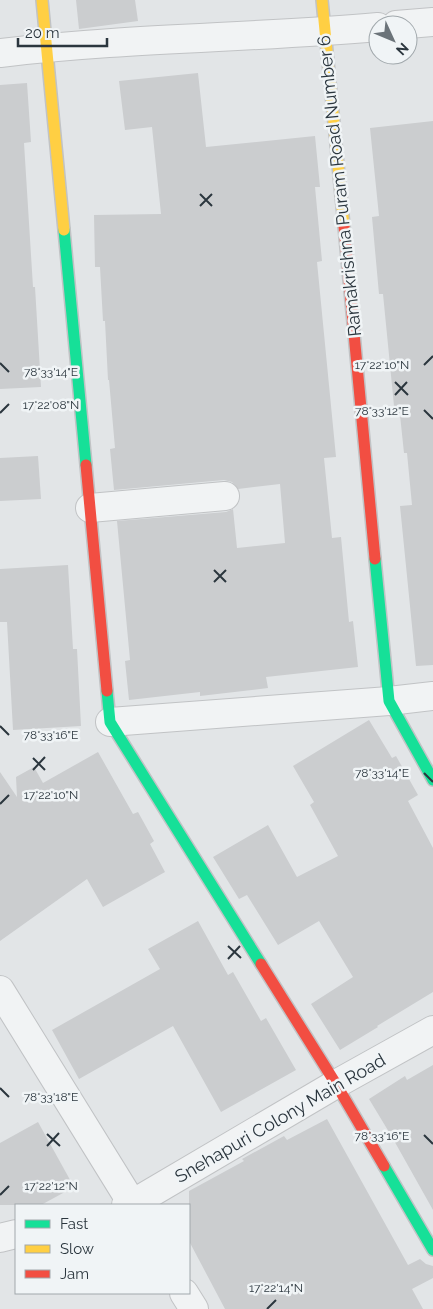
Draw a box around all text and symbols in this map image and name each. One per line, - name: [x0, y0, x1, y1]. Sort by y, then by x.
- scale bar: [18, 15, 106, 47]
- north arrow: [368, 15, 418, 65]
- text: 20 m: [25, 24, 60, 42]
- street label: Ramakrishna Puram Road Number 6: [313, 34, 365, 338]
- text: N: [393, 40, 412, 58]
- text: 17°22'10"N: [355, 358, 409, 372]
- text: 78°33'14"E: [24, 365, 78, 379]
- text: 17°22'08"N: [23, 398, 79, 412]
- text: 78°33'12"E: [355, 404, 409, 418]
- text: 78°33'16"E: [24, 728, 78, 742]
- text: 78°33'14"E: [355, 766, 409, 780]
- text: 17°22'10"N: [24, 788, 78, 802]
- street label: Snehapuri Colony Main Road: [171, 1049, 389, 1187]
- text: 78°33'18"E: [24, 1090, 78, 1104]
- text: 78°33'16"E: [355, 1129, 409, 1143]
- text: 17°22'12"N: [24, 1179, 78, 1193]
- legend: [15, 1204, 190, 1294]
- text: Fast: [60, 1215, 88, 1233]
- text: Slow: [60, 1240, 94, 1258]
- text: Jam: [60, 1265, 89, 1283]
- text: 17°22'14"N: [249, 1281, 303, 1295]

